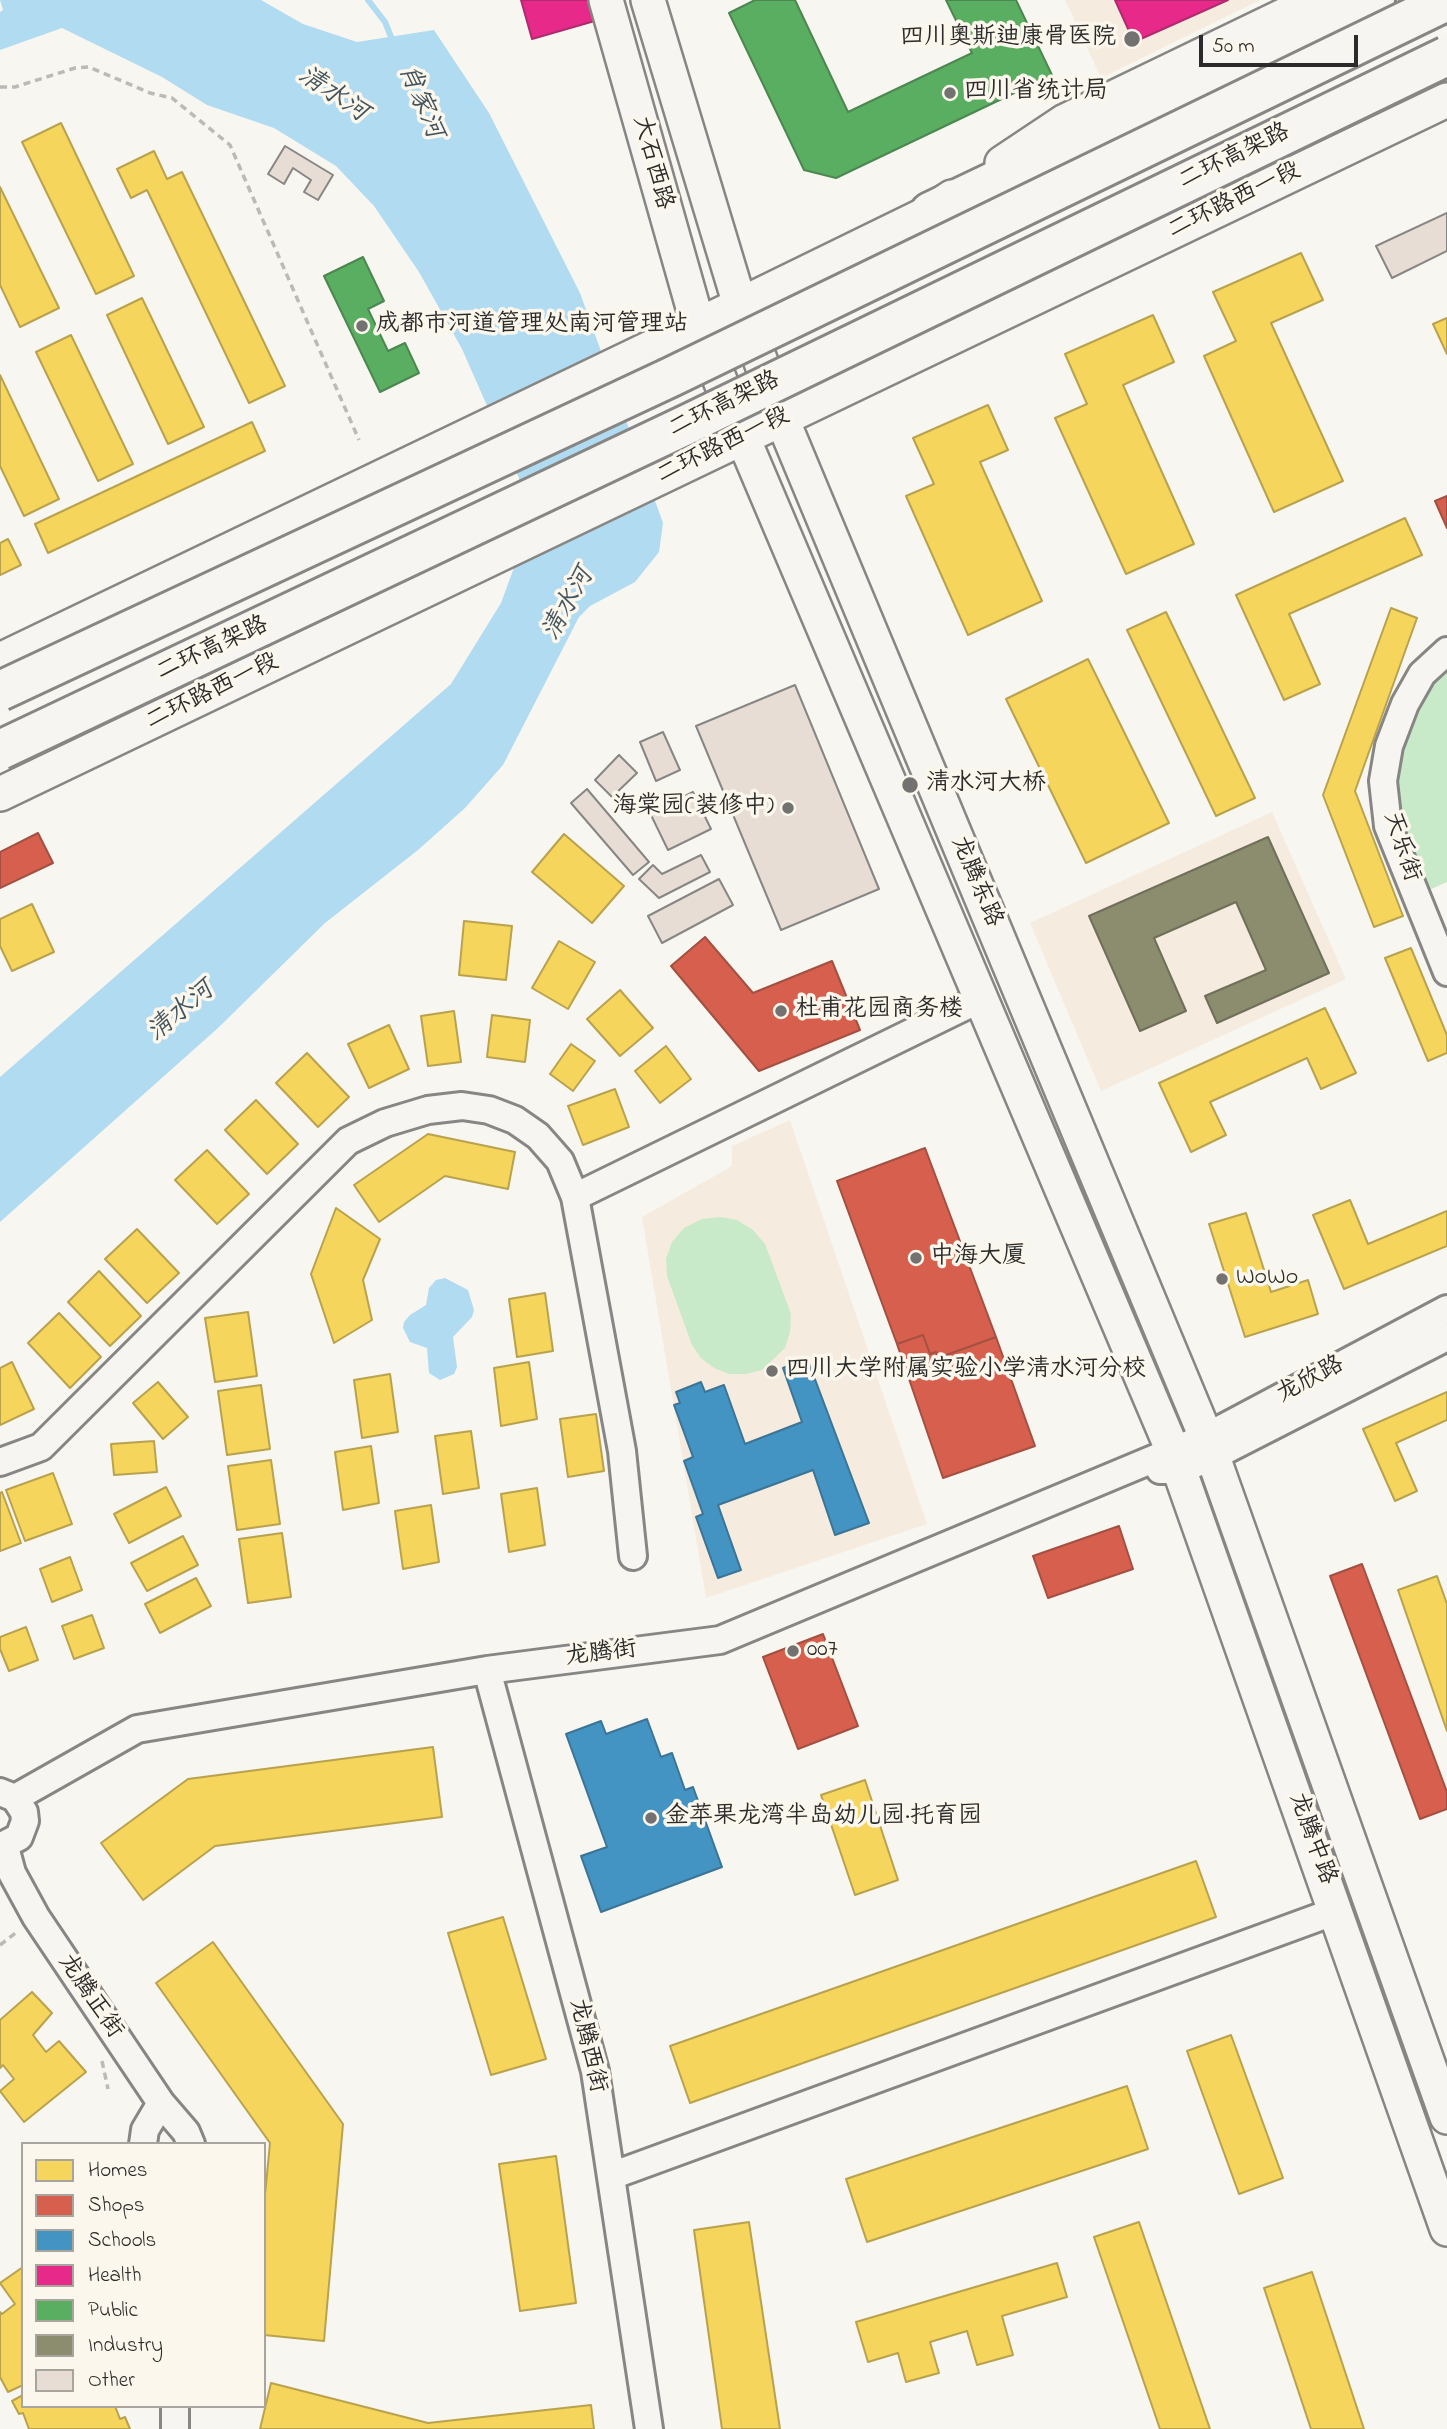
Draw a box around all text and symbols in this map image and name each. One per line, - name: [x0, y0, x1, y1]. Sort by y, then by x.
- scale bar: [1202, 21, 1361, 65]
- place label: 四川奥斯迪康骨医院: [900, 25, 1116, 53]
- marker: 四川奥斯迪康骨医院: [1122, 29, 1142, 49]
- text: 50 m: [1212, 32, 1255, 62]
- water label: 肖家河: [389, 60, 449, 144]
- water label: 清水河: [291, 61, 373, 131]
- place label: 四川省统计局: [964, 79, 1108, 107]
- marker: 四川省统计局: [942, 85, 958, 101]
- street label: 大石西路: [625, 113, 677, 213]
- street label: 二环高架路: [1175, 119, 1295, 197]
- street label: 二环路西一段: [1164, 157, 1306, 247]
- place label: 成都市河道管理处南河管理站: [376, 312, 688, 340]
- marker: 成都市河道管理处南河管理站: [354, 318, 370, 334]
- street label: 二环高架路: [665, 367, 785, 445]
- street label: 二环路西一段: [653, 402, 795, 492]
- water label: 清水河: [537, 563, 603, 647]
- street label: 二环高架路: [153, 612, 273, 688]
- street label: 二环路西一段: [142, 648, 284, 738]
- place label: 清水河大桥: [926, 771, 1046, 799]
- marker: 清水河大桥: [900, 775, 920, 795]
- place label: 海棠园(装修中): [613, 794, 774, 822]
- marker: 海棠园(装修中): [780, 800, 796, 816]
- street label: 天乐街: [1375, 808, 1425, 886]
- street label: 龙腾东路: [943, 832, 1007, 932]
- water label: 清水河: [142, 976, 222, 1050]
- place label: 杜甫花园商务楼: [795, 997, 963, 1025]
- marker: 杜甫花园商务楼: [773, 1003, 789, 1019]
- place label: 中海大厦: [930, 1244, 1026, 1272]
- marker: 中海大厦: [908, 1250, 924, 1266]
- place label: WoWo: [1236, 1265, 1298, 1293]
- marker: WoWo: [1214, 1271, 1230, 1287]
- street label: 龙欣路: [1272, 1351, 1350, 1411]
- place label: 四川大学附属实验小学清水河分校: [786, 1357, 1146, 1385]
- marker: 四川大学附属实验小学清水河分校: [764, 1363, 780, 1379]
- street label: 龙腾街: [564, 1636, 638, 1674]
- place label: 007: [807, 1637, 838, 1665]
- marker: 007: [785, 1643, 801, 1659]
- street label: 龙腾中路: [1281, 1789, 1341, 1889]
- place label: 金苹果龙湾半岛幼儿园·托育园: [665, 1804, 982, 1832]
- marker: 金苹果龙湾半岛幼儿园·托育园: [643, 1810, 659, 1826]
- street label: 龙腾正街: [50, 1949, 128, 2045]
- street label: 龙腾西街: [561, 1996, 611, 2096]
- legend: [21, 2142, 266, 2408]
- text: Homes: [88, 2156, 148, 2186]
- text: Shops: [88, 2191, 145, 2221]
- text: Schools: [88, 2226, 156, 2256]
- text: Health: [88, 2261, 142, 2291]
- text: Public: [88, 2296, 138, 2326]
- text: Industry: [88, 2331, 163, 2361]
- text: Other: [88, 2366, 135, 2396]

